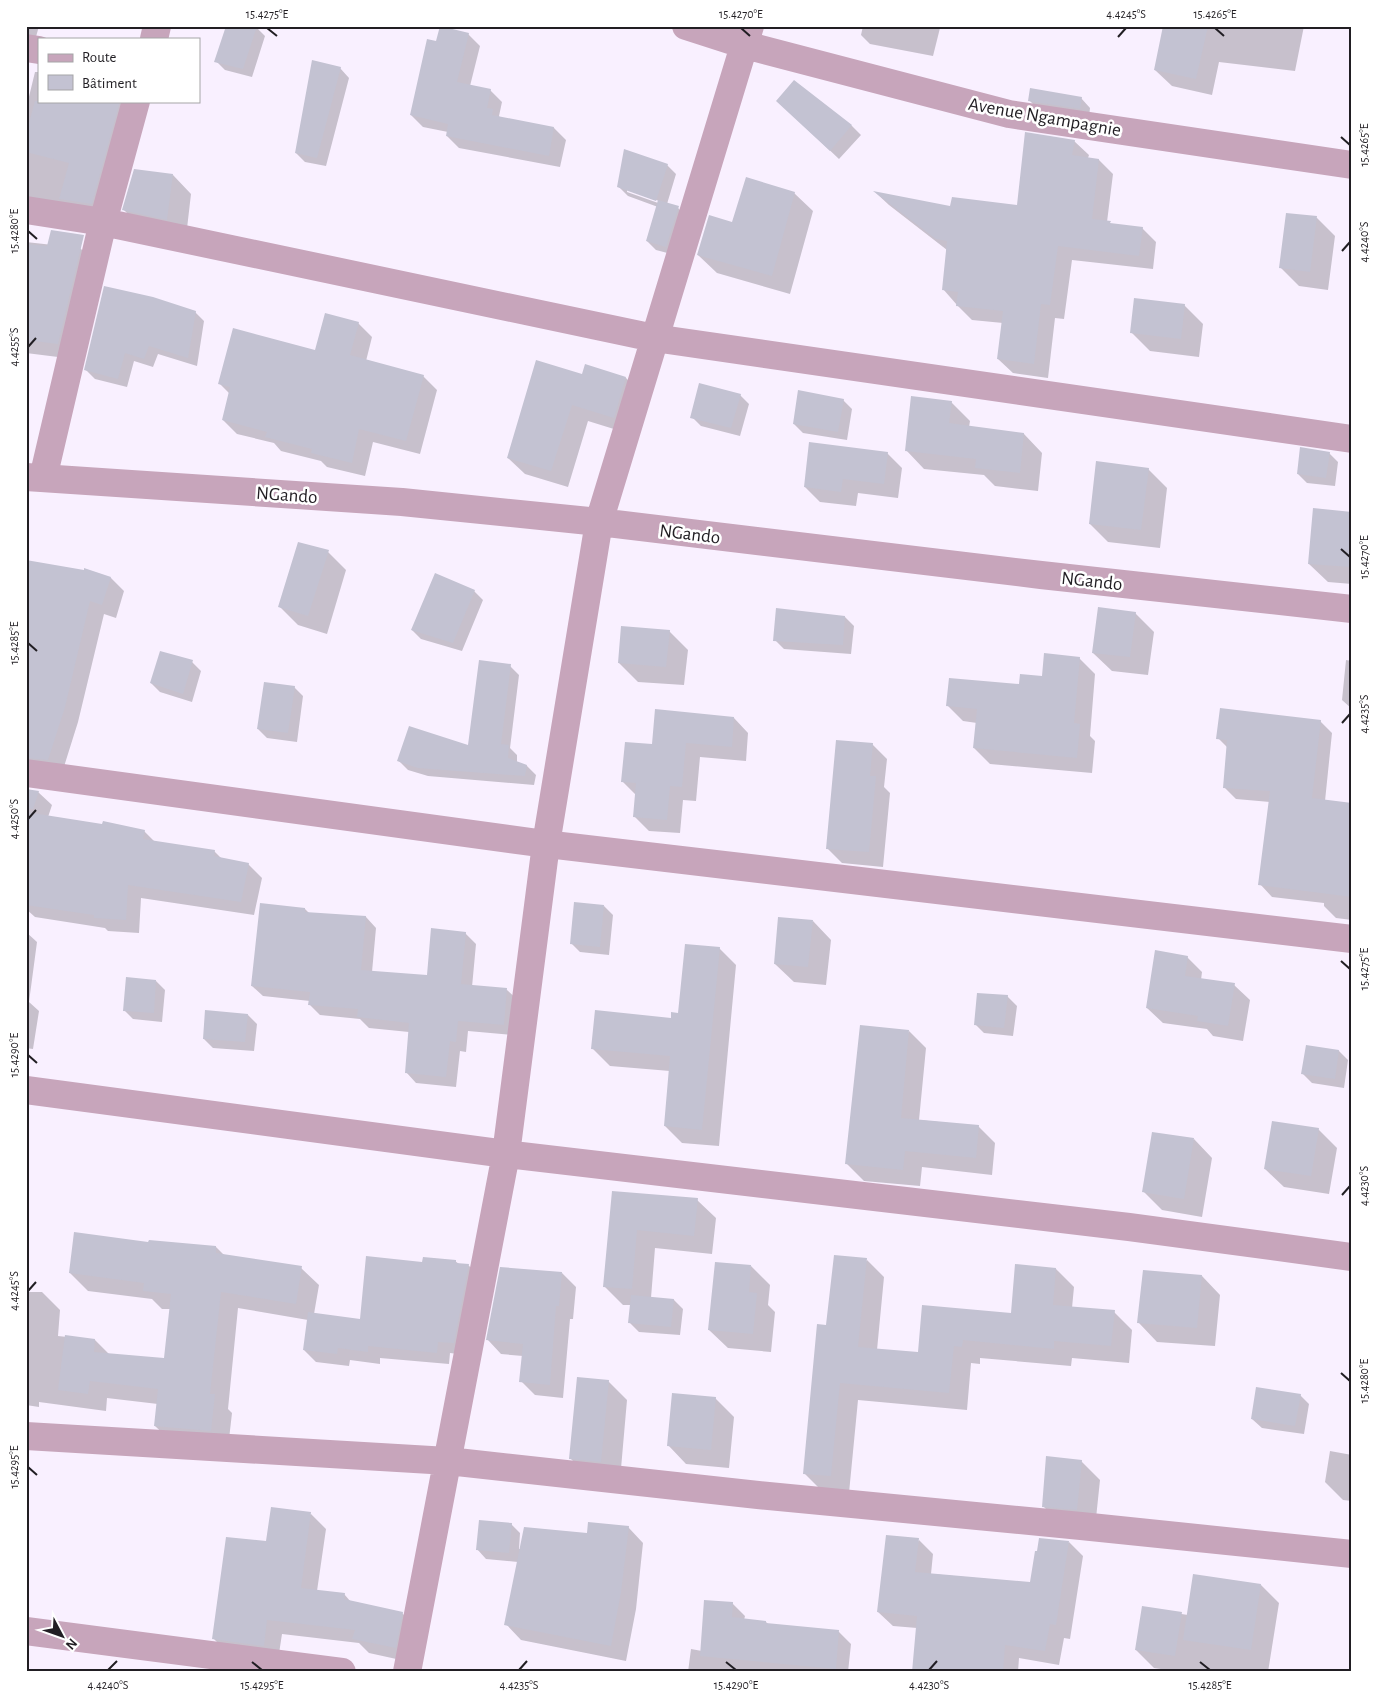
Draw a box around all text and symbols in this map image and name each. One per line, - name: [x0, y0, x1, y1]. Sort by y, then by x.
- text: 15.4275°E: [246, 8, 288, 20]
- text: 15.4270°E: [719, 8, 763, 20]
- text: 4.4245°S: [1106, 8, 1146, 20]
- text: 15.4265°E: [1193, 8, 1237, 20]
- legend: [38, 38, 200, 102]
- text: Route: [82, 50, 116, 65]
- text: Bâtiment: [82, 76, 137, 91]
- street label: Avenue Ngampagnie: [967, 95, 1123, 140]
- text: 15.4265°E: [1358, 123, 1370, 167]
- text: 15.4280°E: [8, 209, 20, 253]
- text: 4.4240°S: [1358, 221, 1370, 263]
- text: 4.4255°S: [8, 327, 20, 366]
- street label: NGando: [256, 484, 318, 507]
- street label: NGando: [658, 521, 721, 548]
- text: 15.4270°E: [1358, 535, 1370, 579]
- street label: NGando: [1060, 569, 1123, 594]
- text: 15.4285°E: [8, 621, 20, 665]
- text: 4.4235°S: [1358, 694, 1370, 733]
- text: 4.4250°S: [8, 799, 20, 839]
- text: 15.4275°E: [1358, 948, 1370, 990]
- text: 15.4290°E: [8, 1033, 20, 1077]
- text: 4.4230°S: [1358, 1166, 1370, 1206]
- text: 4.4245°S: [8, 1271, 20, 1311]
- text: 15.4280°E: [1358, 1359, 1370, 1403]
- text: 15.4295°E: [8, 1445, 20, 1489]
- north arrow: [38, 1610, 88, 1660]
- text: N: [63, 1636, 80, 1652]
- text: 4.4240°S: [87, 1679, 129, 1691]
- text: 15.4295°E: [240, 1679, 284, 1691]
- text: 4.4235°S: [500, 1679, 539, 1691]
- text: 15.4290°E: [714, 1679, 758, 1691]
- text: 4.4230°S: [909, 1679, 949, 1691]
- text: 15.4285°E: [1188, 1679, 1232, 1691]

